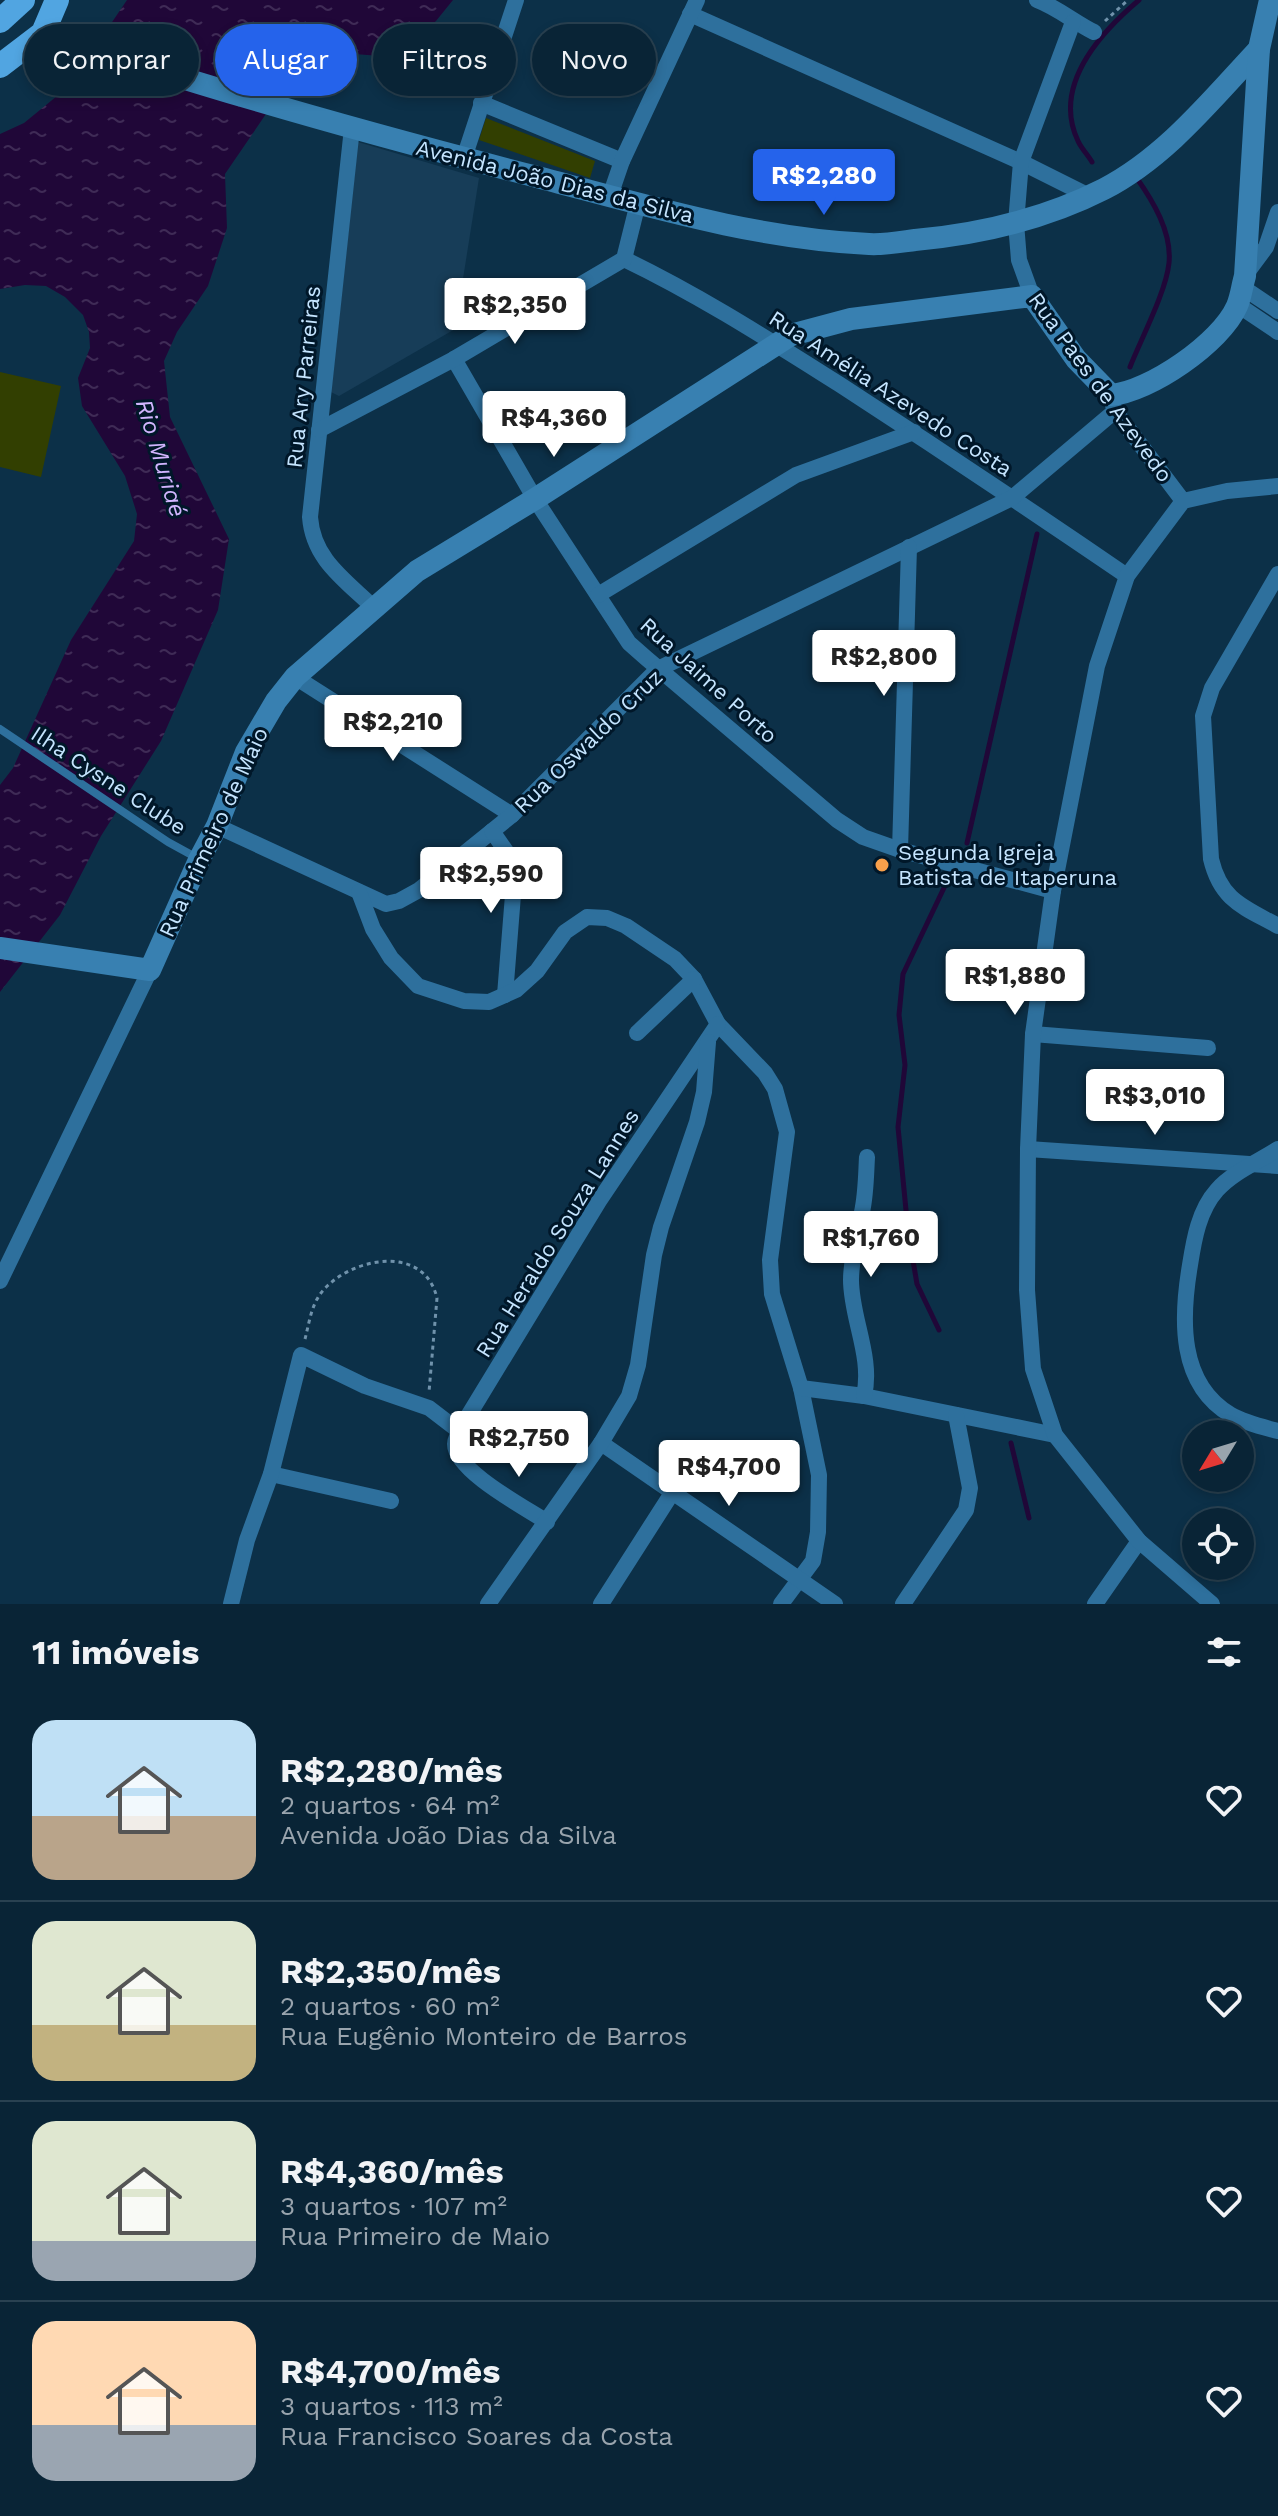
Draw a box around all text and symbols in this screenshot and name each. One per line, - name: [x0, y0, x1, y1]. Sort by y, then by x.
- chip: Comprar: [24, 24, 199, 96]
- chip: Alugar: [215, 24, 357, 96]
- chip: Filtros: [373, 24, 516, 96]
- chip: Novo: [532, 24, 656, 96]
- street label: Avenida João Dias da Silva: [414, 135, 696, 228]
- pin: R$2,280: [750, 149, 898, 217]
- text: R$2,280: [771, 160, 877, 190]
- pin: R$2,350: [441, 278, 589, 346]
- street label: Rua Ary Parreiras: [281, 285, 325, 469]
- street label: Rua Paes de Azevedo: [1024, 288, 1178, 487]
- text: R$2,350: [463, 289, 567, 319]
- street label: Rua Amélia Azevedo Costa: [765, 305, 1017, 481]
- pin: R$4,360: [480, 391, 628, 459]
- water label: Rio Muriaé: [130, 396, 192, 520]
- text: R$4,360: [501, 402, 607, 432]
- street label: Rua Jaime Porto: [635, 612, 782, 748]
- pin: R$2,800: [810, 630, 958, 698]
- text: R$2,800: [830, 641, 938, 671]
- street label: Rua Oswaldo Cruz: [509, 664, 668, 818]
- pin: R$2,210: [319, 695, 467, 763]
- text: R$2,210: [342, 706, 444, 736]
- street label: Ilha Cysne Clube: [27, 721, 191, 840]
- street label: Rua Primeiro de Maio: [154, 723, 273, 941]
- place label: Segunda Igreja Batista de Itaperuna: [898, 840, 1117, 890]
- pin: R$2,590: [417, 847, 565, 915]
- marker: Segunda Igreja Batista de Itaperuna: [873, 856, 891, 874]
- text: R$2,590: [438, 858, 544, 888]
- pin: R$1,880: [941, 949, 1089, 1017]
- text: R$1,880: [964, 960, 1066, 990]
- pin: R$3,010: [1081, 1069, 1229, 1137]
- text: R$3,010: [1104, 1080, 1206, 1110]
- street label: Rua Heraldo Souza Lannes: [471, 1105, 644, 1362]
- pin: R$1,760: [797, 1211, 945, 1279]
- text: R$1,760: [822, 1222, 920, 1252]
- pin: R$2,750: [445, 1411, 593, 1479]
- north arrow: [1182, 1420, 1254, 1492]
- map controls: [1182, 1420, 1254, 1580]
- text: R$2,750: [468, 1422, 570, 1452]
- pin: R$4,700: [655, 1440, 803, 1508]
- text: R$4,700: [677, 1451, 781, 1481]
- button: locate: [1182, 1508, 1254, 1580]
- icon: filters: [1202, 1630, 1246, 1674]
- text: 11 imóveis: [32, 1632, 199, 1672]
- text: R$2,280/mês: [280, 1750, 503, 1790]
- icon: home: [96, 1752, 192, 1848]
- icon: heart: [1202, 1778, 1246, 1822]
- text: 2 quartos · 64 m²: [280, 1790, 500, 1820]
- text: Avenida João Dias da Silva: [280, 1820, 617, 1850]
- text: R$2,350/mês: [280, 1951, 501, 1991]
- icon: home: [96, 1953, 192, 2049]
- icon: heart: [1202, 1979, 1246, 2023]
- text: 2 quartos · 60 m²: [280, 1991, 500, 2021]
- text: Rua Eugênio Monteiro de Barros: [280, 2021, 688, 2051]
- text: R$4,360/mês: [280, 2151, 504, 2191]
- icon: home: [96, 2153, 192, 2249]
- icon: heart: [1202, 2179, 1246, 2223]
- text: 3 quartos · 107 m²: [280, 2191, 507, 2221]
- text: Rua Primeiro de Maio: [280, 2221, 550, 2251]
- text: R$4,700/mês: [280, 2351, 500, 2391]
- icon: home: [96, 2353, 192, 2449]
- icon: heart: [1202, 2379, 1246, 2423]
- text: 3 quartos · 113 m²: [280, 2391, 503, 2421]
- text: Rua Francisco Soares da Costa: [280, 2421, 673, 2451]

